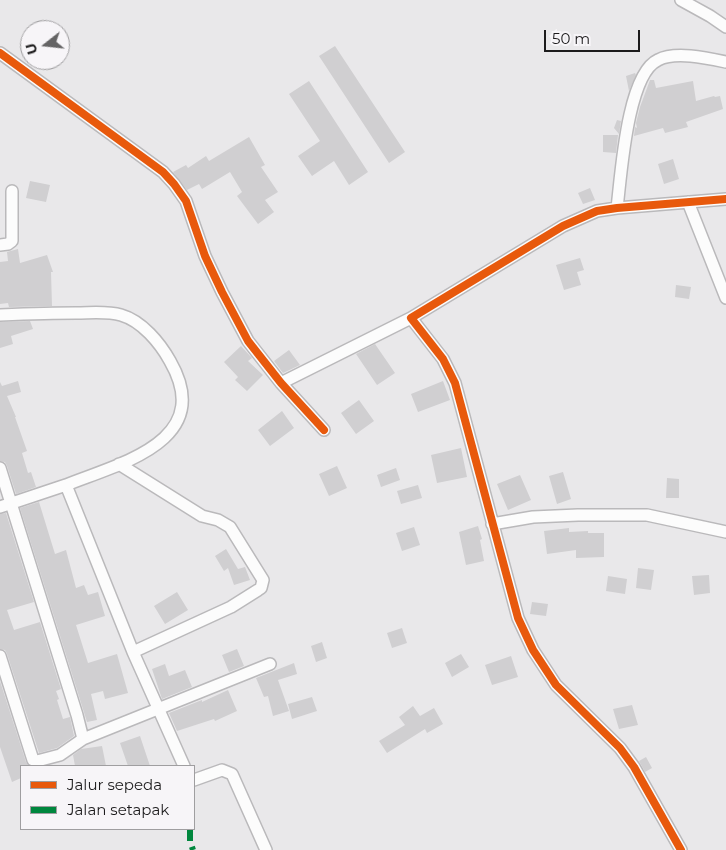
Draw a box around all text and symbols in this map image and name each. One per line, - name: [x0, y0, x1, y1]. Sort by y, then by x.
- north arrow: [20, 20, 70, 70]
- scale bar: [546, 20, 642, 52]
- text: 50 m: [552, 29, 590, 48]
- text: U: [21, 41, 42, 57]
- legend: [20, 765, 195, 830]
- text: Jalur sepeda: [67, 775, 162, 794]
- text: Jalan setapak: [67, 800, 169, 819]

